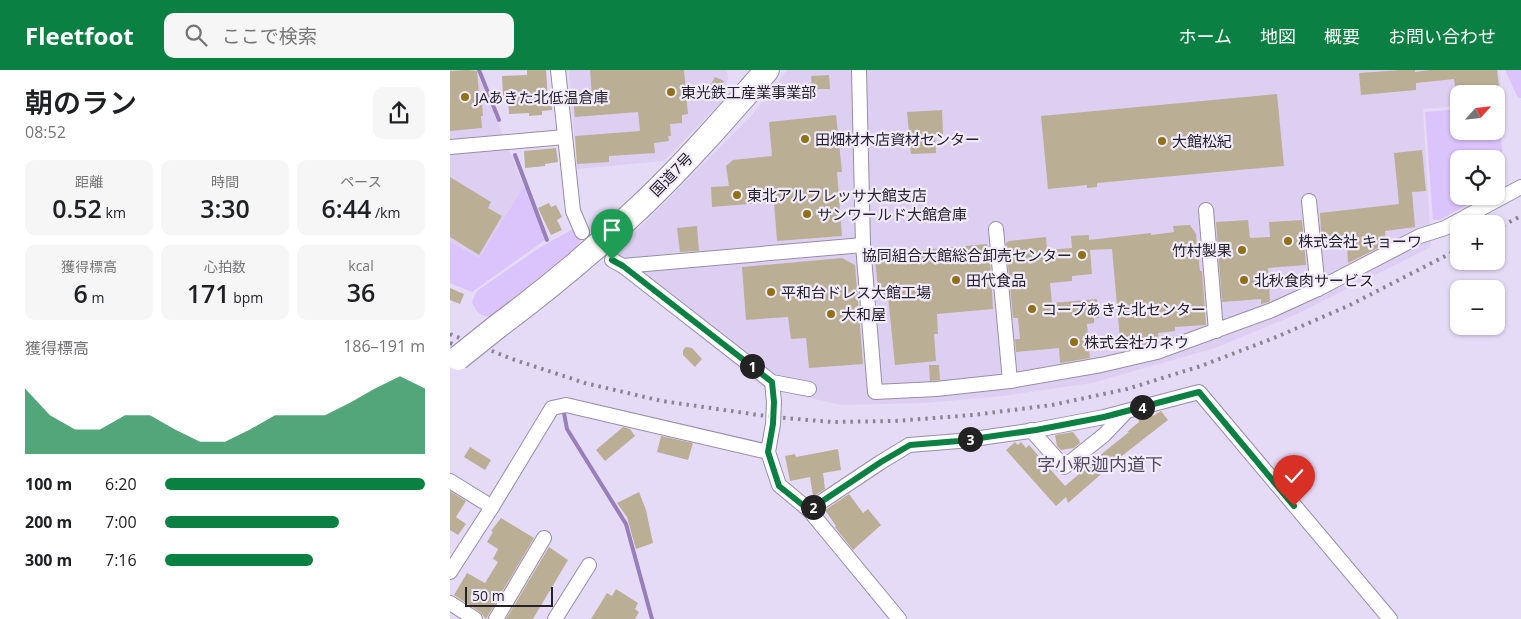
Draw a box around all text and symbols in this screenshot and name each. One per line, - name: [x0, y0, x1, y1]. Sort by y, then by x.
- search box: [164, 13, 514, 58]
- text: Fleetfoot: [25, 19, 134, 52]
- icon: search: [182, 21, 210, 49]
- text: ここで検索: [222, 23, 317, 49]
- text: ホーム: [1179, 24, 1232, 48]
- text: 地図: [1260, 24, 1296, 48]
- text: 概要: [1324, 24, 1360, 48]
- text: お問い合わせ: [1388, 24, 1496, 48]
- place label: 東光鉄工産業事業部: [681, 82, 816, 102]
- text: 朝のラン: [25, 83, 137, 121]
- north arrow: [1450, 85, 1505, 140]
- map controls: [1450, 85, 1505, 335]
- marker: 東光鉄工産業事業部: [665, 86, 677, 98]
- button: share: [373, 87, 425, 139]
- place label: JAあきた北低温倉庫: [473, 87, 609, 107]
- marker: JAあきた北低温倉庫: [459, 91, 471, 103]
- text: 08:52: [25, 121, 66, 143]
- place label: 田畑材木店資材センター: [815, 129, 980, 149]
- place label: 大館松紀: [1172, 131, 1232, 151]
- marker: 田畑材木店資材センター: [799, 133, 811, 145]
- marker: 大館松紀: [1156, 135, 1168, 147]
- street label: 国道7号: [645, 148, 697, 200]
- button: locate: [1450, 150, 1505, 205]
- text: 距離: [75, 172, 103, 191]
- text: 時間: [211, 172, 239, 191]
- text: ペース: [340, 172, 382, 191]
- place label: 東北アルフレッサ大館支店: [747, 185, 927, 205]
- marker: 東北アルフレッサ大館支店: [731, 189, 743, 201]
- text: 0.52: [52, 191, 102, 225]
- text: 3:30: [200, 191, 250, 225]
- text: 6:44: [322, 191, 371, 225]
- text: km: [102, 203, 126, 222]
- text: /km: [371, 203, 400, 222]
- place label: サンワールド大館倉庫: [817, 204, 967, 224]
- marker: サンワールド大館倉庫: [801, 208, 813, 220]
- pin: [591, 209, 633, 260]
- button: +: [1450, 215, 1505, 270]
- icon: arrive: [598, 216, 626, 244]
- place label: 株式会社 キョーワ: [1298, 231, 1422, 251]
- marker: 株式会社 キョーワ: [1282, 235, 1294, 247]
- place label: 竹村製果: [1172, 240, 1232, 260]
- marker: 竹村製果: [1236, 244, 1248, 256]
- place label: 協同組合大館総合卸売センター: [862, 245, 1072, 265]
- marker: 協同組合大館総合卸売センター: [1076, 249, 1088, 261]
- text: kcal: [348, 256, 374, 275]
- text: 獲得標高: [61, 257, 117, 276]
- text: 心拍数: [204, 257, 246, 276]
- place label: 田代食品: [966, 270, 1026, 290]
- place label: 北秋食肉サービス: [1254, 270, 1374, 290]
- marker: 田代食品: [950, 274, 962, 286]
- marker: 北秋食肉サービス: [1238, 274, 1250, 286]
- text: 36: [347, 275, 375, 309]
- text: 6: [74, 276, 88, 310]
- text: 171: [187, 276, 230, 310]
- button: −: [1450, 280, 1505, 335]
- place label: 平和台ドレス大館工場: [781, 282, 931, 302]
- marker: 平和台ドレス大館工場: [765, 286, 777, 298]
- text: m: [88, 288, 104, 307]
- text: bpm: [230, 288, 263, 307]
- place label: コープあきた北センター: [1042, 299, 1206, 319]
- marker: コープあきた北センター: [1026, 303, 1038, 315]
- place label: 大和屋: [841, 304, 886, 324]
- marker: 大和屋: [825, 308, 837, 320]
- place label: 株式会社カネウ: [1084, 332, 1189, 352]
- text: 186–191 m: [343, 335, 425, 357]
- marker: 株式会社カネウ: [1068, 336, 1080, 348]
- text: 獲得標高: [25, 337, 89, 359]
- pin: 1: [740, 354, 764, 378]
- text: 1: [748, 357, 757, 376]
- pin: 4: [1130, 394, 1154, 420]
- text: 4: [1138, 398, 1147, 417]
- pin: 3: [958, 426, 982, 452]
- text: 3: [966, 430, 975, 449]
- district label: 字小釈迦内道下: [1037, 452, 1163, 476]
- pin: [1273, 455, 1315, 506]
- icon: check: [1280, 462, 1308, 490]
- text: 100 m: [25, 473, 72, 495]
- text: 6:20: [105, 473, 137, 495]
- pin: 2: [800, 494, 826, 520]
- text: 2: [809, 498, 818, 517]
- text: 200 m: [25, 511, 72, 533]
- text: 7:00: [105, 511, 137, 533]
- text: 300 m: [25, 549, 72, 571]
- text: 7:16: [105, 549, 137, 571]
- scale bar: [465, 584, 552, 607]
- text: 50 m: [472, 586, 505, 605]

